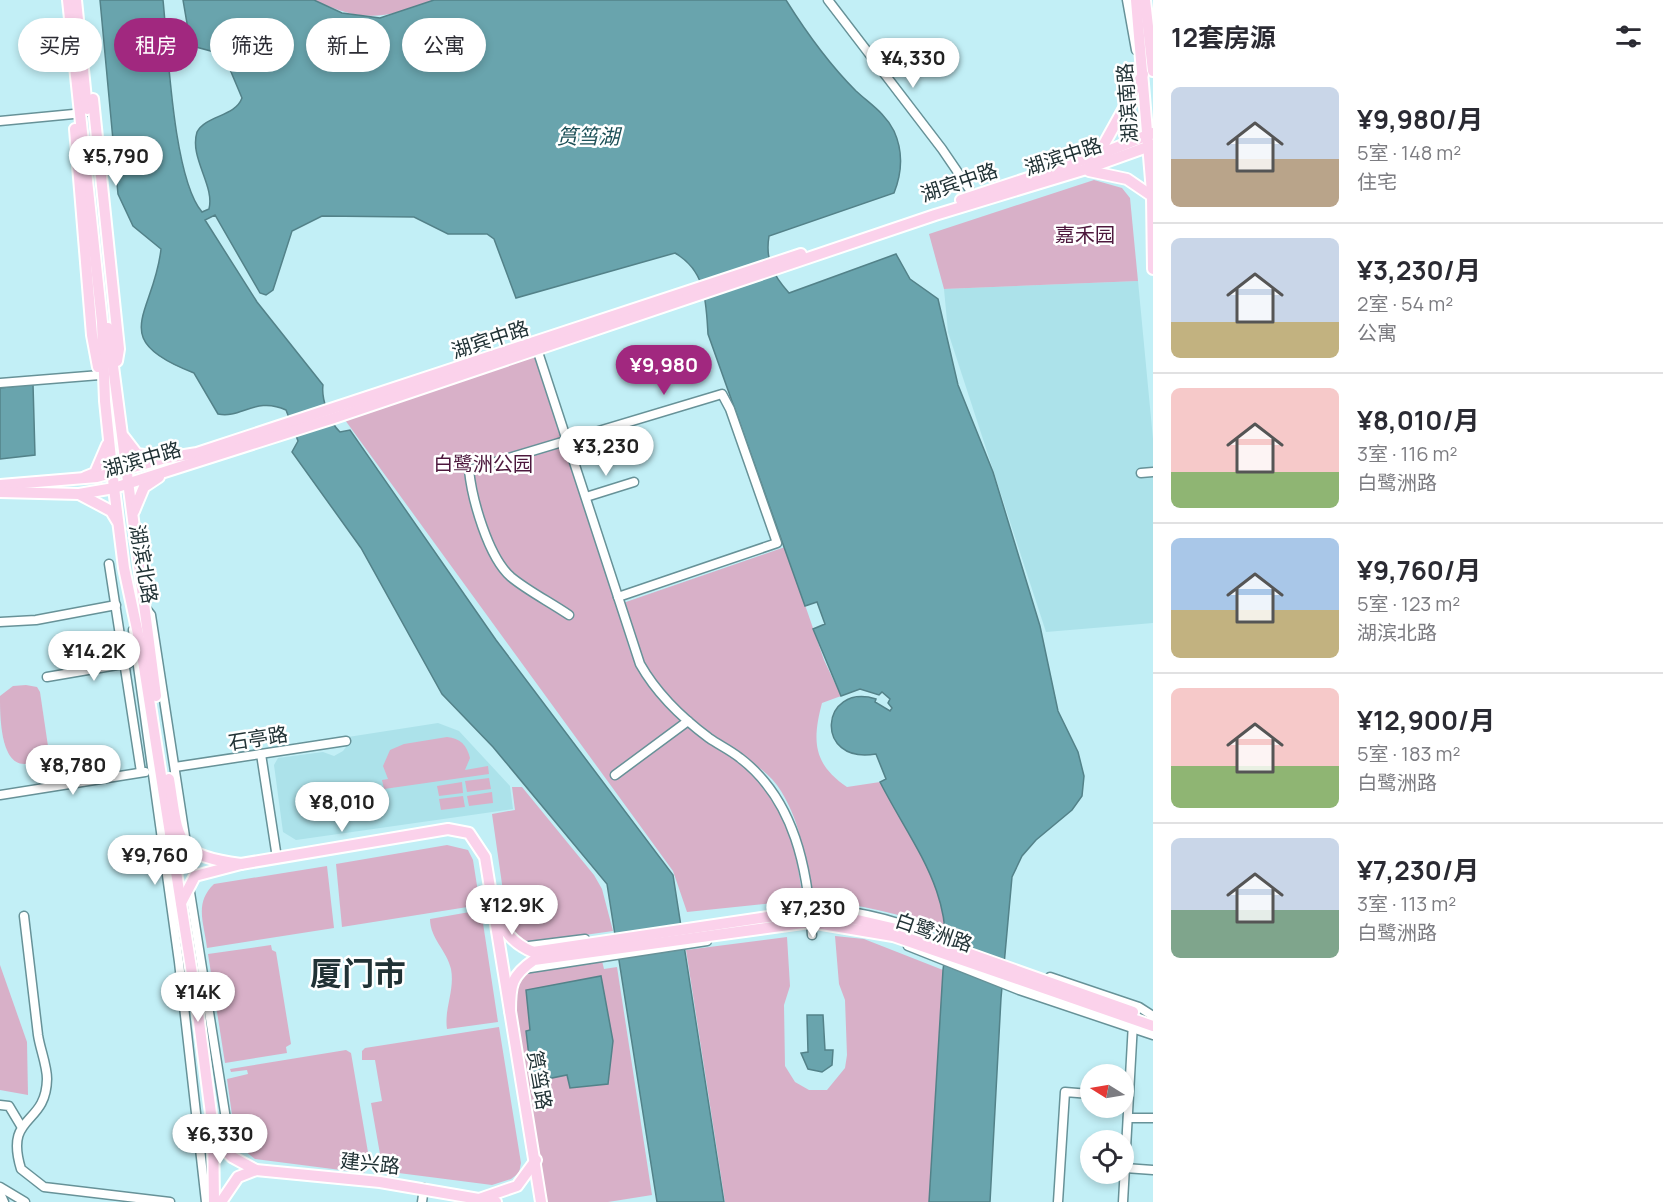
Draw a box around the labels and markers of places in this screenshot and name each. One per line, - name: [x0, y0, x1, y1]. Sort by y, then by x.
- pin: ¥4,330: [864, 38, 962, 89]
- pin: ¥5,790: [67, 136, 165, 187]
- pin: ¥9,980: [615, 345, 713, 396]
- pin: ¥3,230: [557, 426, 655, 477]
- pin: ¥14.2K: [45, 631, 143, 682]
- pin: ¥8,780: [24, 745, 122, 796]
- pin: ¥8,010: [293, 782, 391, 833]
- pin: ¥9,760: [106, 835, 204, 886]
- pin: ¥12.9K: [463, 885, 561, 936]
- pin: ¥7,230: [764, 888, 862, 939]
- pin: ¥14K: [162, 972, 234, 1023]
- pin: ¥6,330: [171, 1114, 269, 1165]

